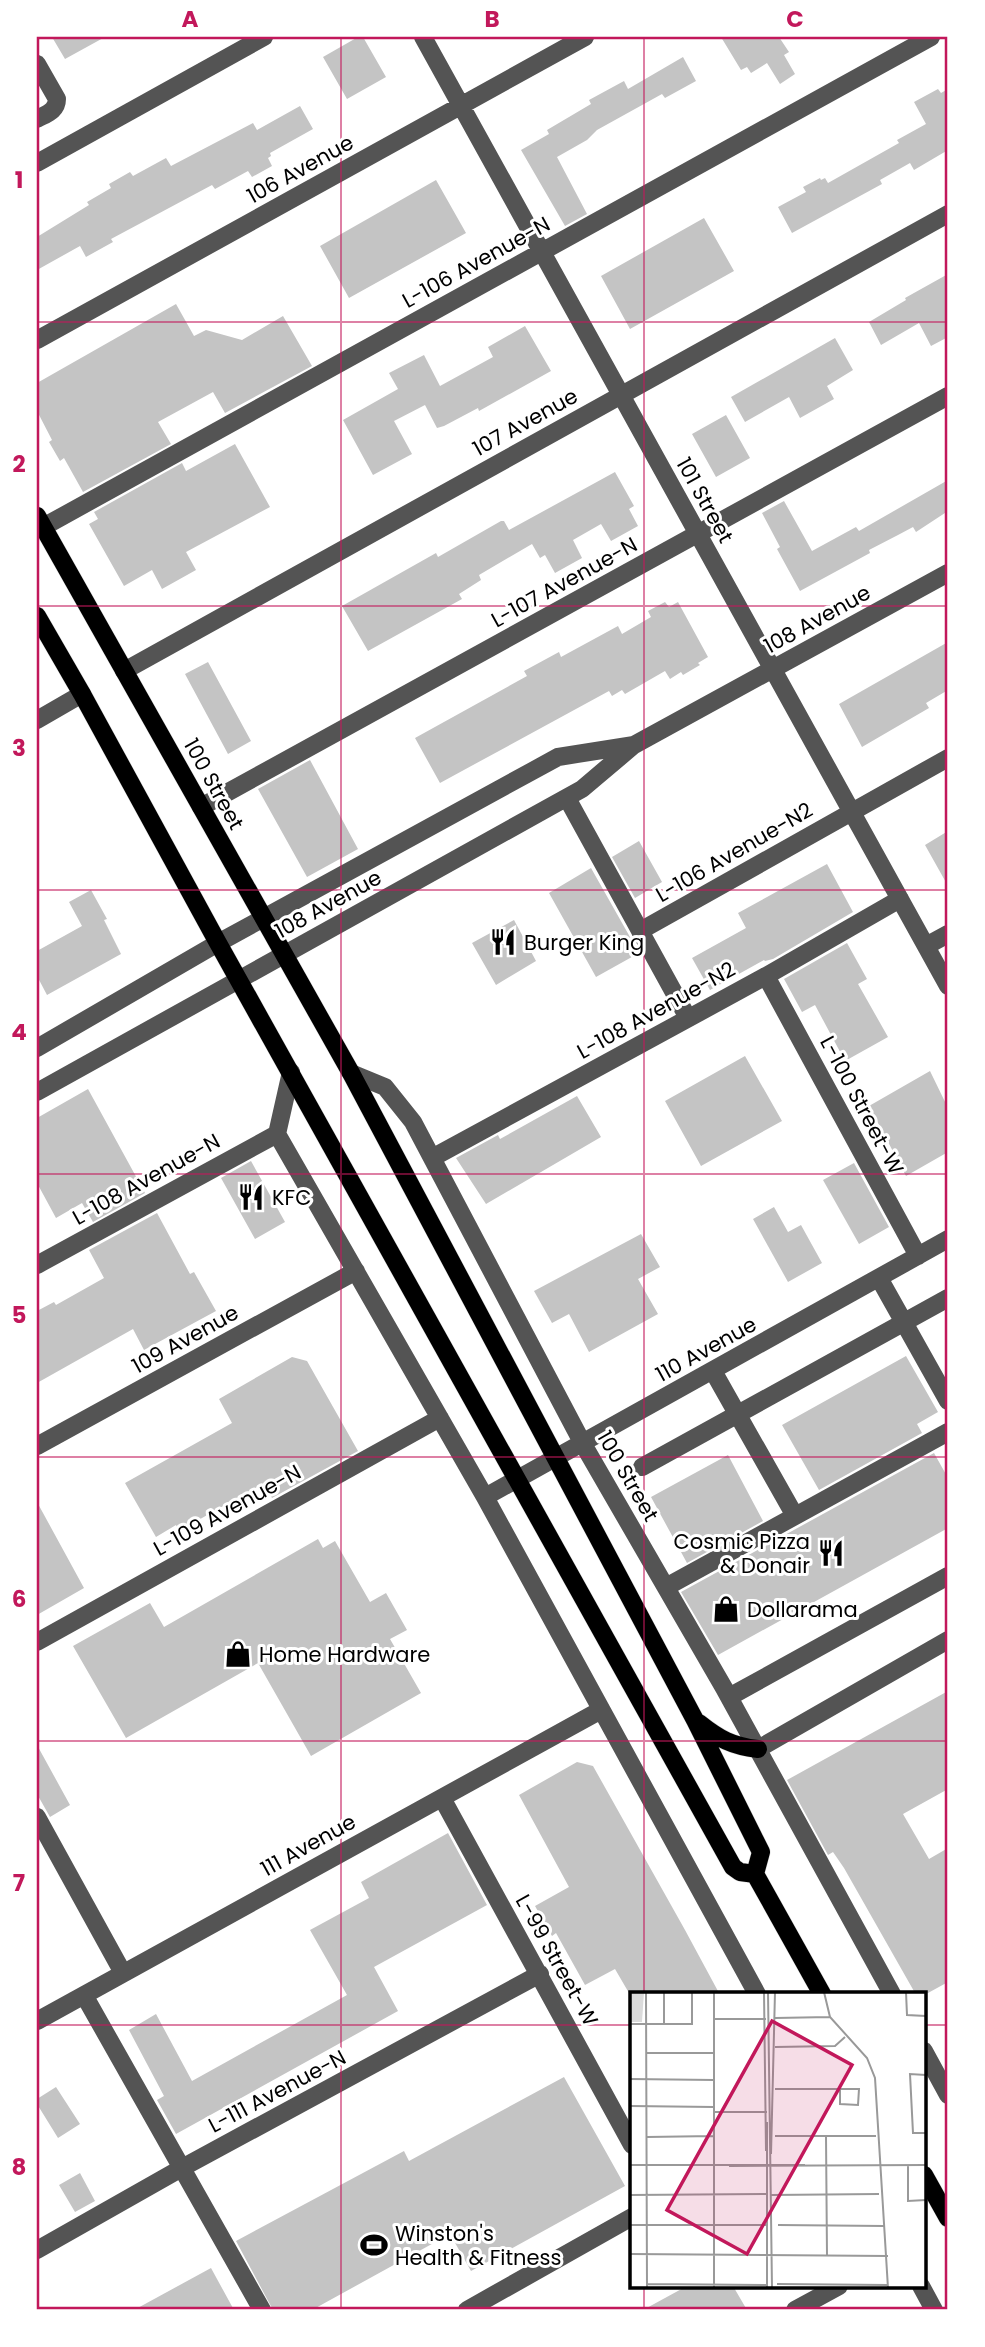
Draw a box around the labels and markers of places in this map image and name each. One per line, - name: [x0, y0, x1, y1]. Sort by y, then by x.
- restaurant icon: Burger King: [488, 927, 518, 957]
- place label: Burger King: [524, 928, 644, 957]
- restaurant icon: KFC: [236, 1182, 266, 1212]
- place label: KFC: [272, 1183, 311, 1212]
- place label: Cosmic Pizza & Donair: [674, 1527, 810, 1580]
- restaurant icon: Cosmic Pizza & Donair: [816, 1538, 846, 1568]
- shop icon: Dollarama: [711, 1594, 741, 1624]
- place label: Dollarama: [747, 1595, 858, 1624]
- shop icon: Home Hardware: [223, 1639, 253, 1669]
- place label: Home Hardware: [259, 1640, 430, 1669]
- place label: Winston's Health & Fitness: [395, 2219, 562, 2272]
- sports icon: Winston's Health & Fitness: [359, 2230, 389, 2260]

